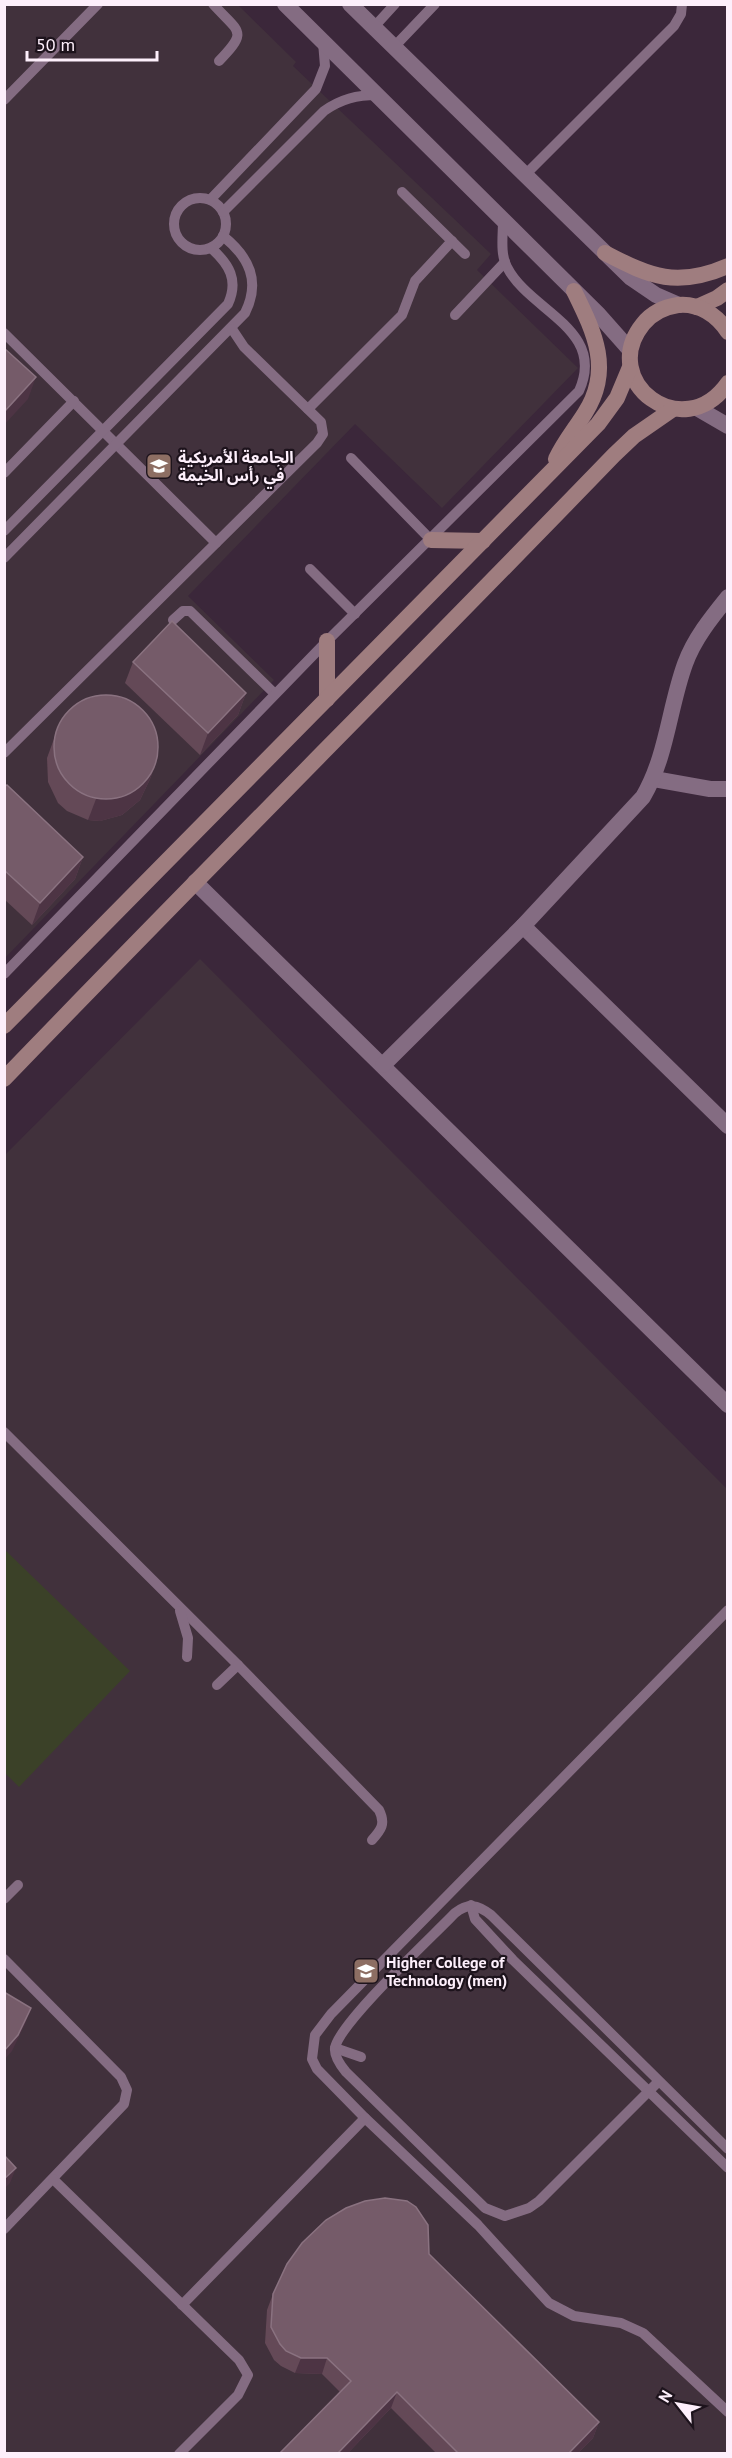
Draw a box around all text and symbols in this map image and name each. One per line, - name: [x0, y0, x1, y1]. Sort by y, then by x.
- scale bar: [27, 24, 158, 62]
- text: 50 m: [36, 33, 75, 56]
- place label: الجامعة الأمريكية في رأس الخيمة: [178, 447, 294, 489]
- school or university icon: الجامعة الأمريكية في رأس الخيمة: [144, 451, 174, 481]
- place label: Higher College of Technology (men): [386, 1952, 507, 1990]
- school or university icon: Higher College of Technology (men): [351, 1956, 381, 1986]
- north arrow: [648, 2374, 708, 2434]
- text: N: [654, 2387, 676, 2406]

